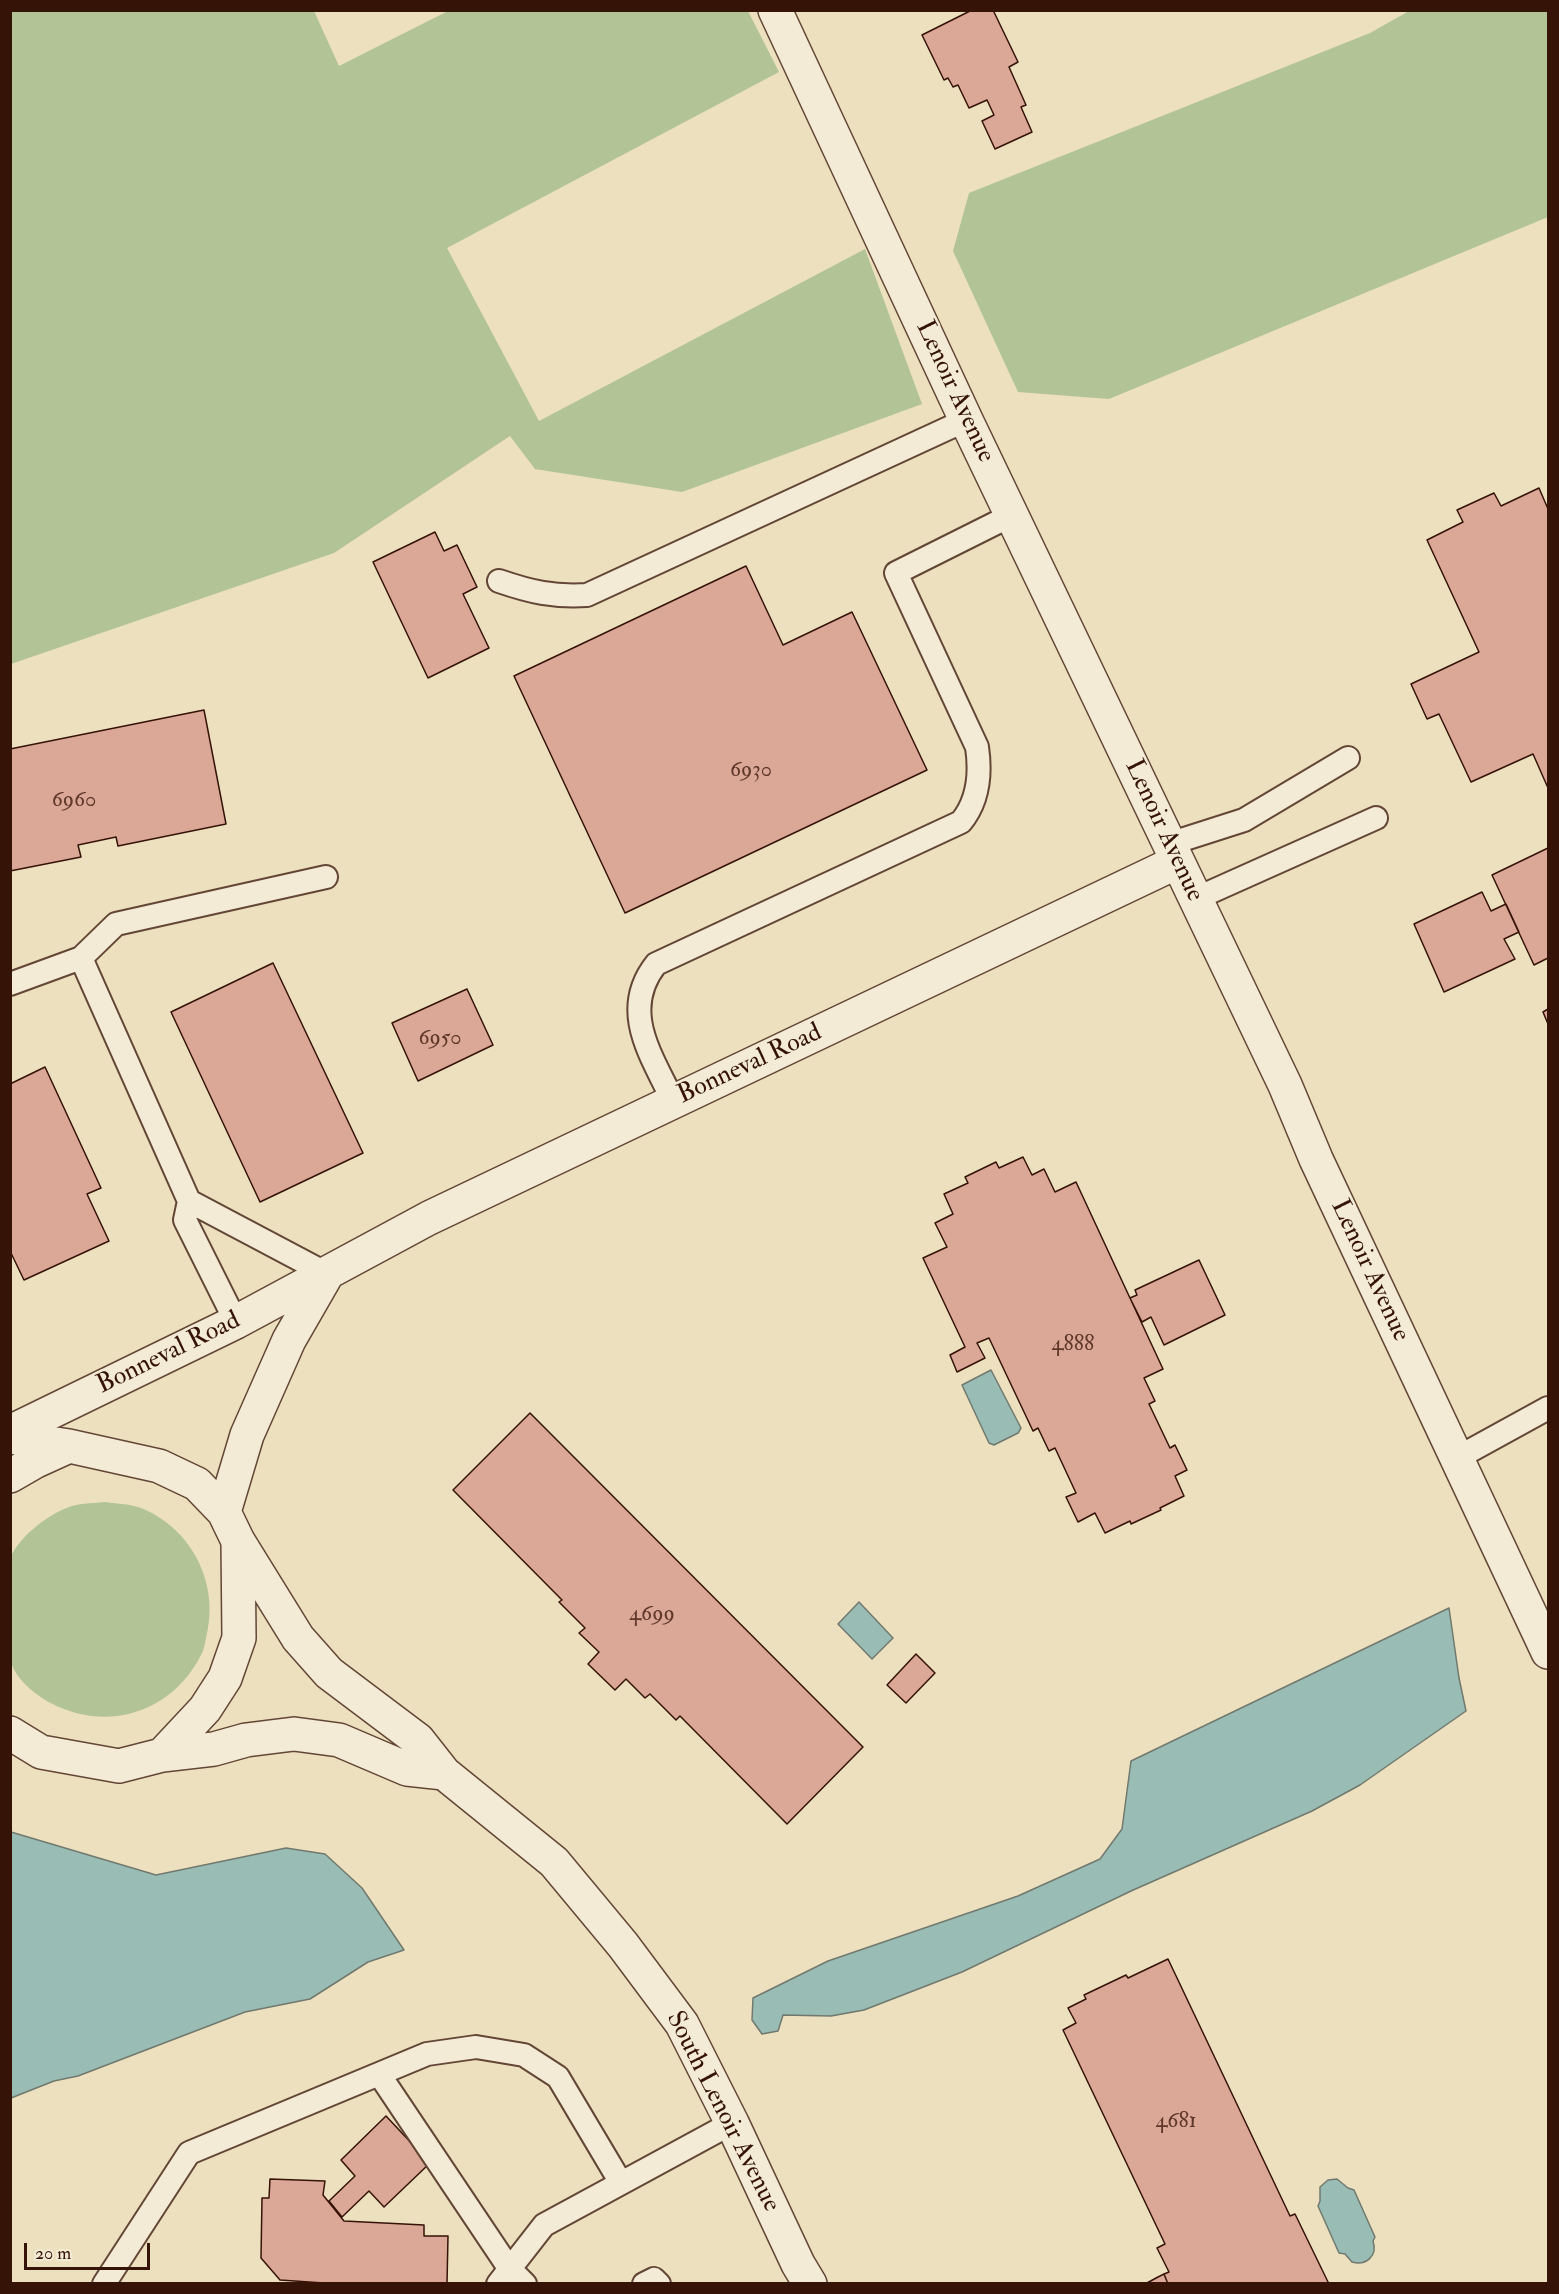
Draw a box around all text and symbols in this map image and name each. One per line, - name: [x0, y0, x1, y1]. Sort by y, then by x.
- street label: Lenoir Avenue: [908, 316, 1000, 468]
- street label: Lenoir Avenue: [1117, 755, 1209, 907]
- house number: 6930: [730, 758, 772, 784]
- house number: 6960: [52, 788, 96, 814]
- street label: Bonneval Road: [673, 1018, 827, 1112]
- house number: 6950: [418, 1026, 462, 1052]
- street label: Lenoir Avenue: [1323, 1195, 1415, 1347]
- street label: Bonneval Road: [92, 1306, 246, 1402]
- house number: 4888: [1052, 1332, 1094, 1358]
- house number: 4699: [629, 1602, 675, 1628]
- street label: South Lenoir Avenue: [658, 2007, 786, 2217]
- house number: 4681: [1155, 2109, 1197, 2135]
- scale bar: [27, 2231, 153, 2269]
- text: 20 m: [35, 2242, 71, 2265]

